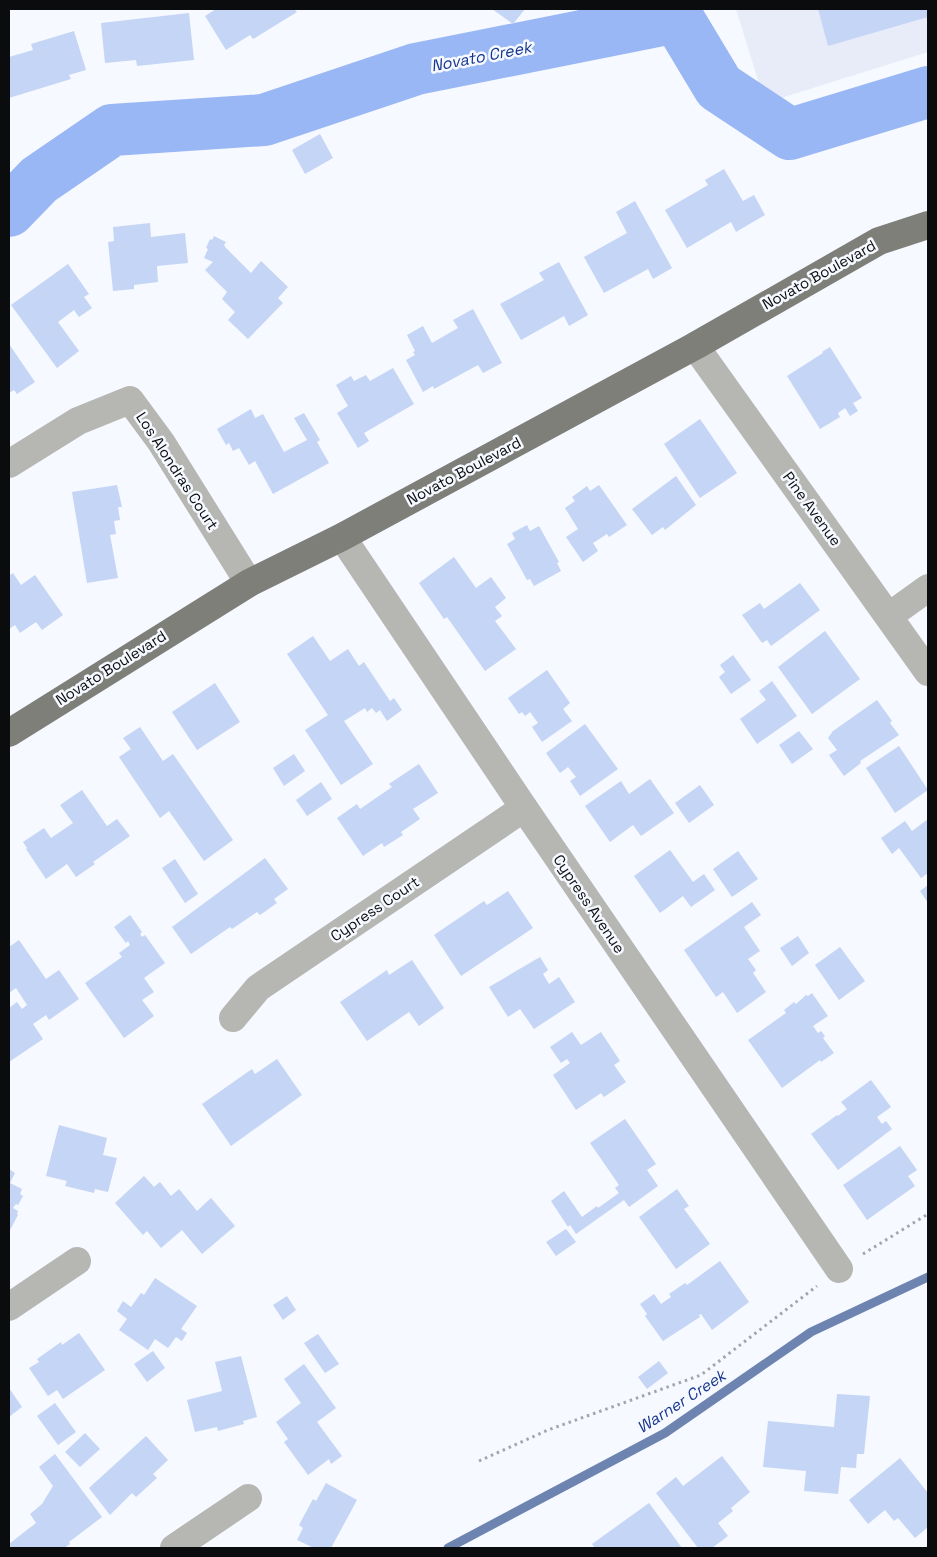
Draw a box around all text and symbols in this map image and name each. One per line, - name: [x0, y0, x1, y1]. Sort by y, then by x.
- water label: Novato Creek: [429, 36, 535, 77]
- street label: Novato Boulevard: [759, 236, 879, 314]
- street label: Los Alondras Court: [132, 408, 223, 533]
- street label: Novato Boulevard: [403, 432, 524, 509]
- street label: Pine Avenue: [779, 468, 846, 550]
- street label: Novato Boulevard: [52, 626, 170, 709]
- street label: Cypress Avenue: [549, 851, 630, 957]
- street label: Cypress Court: [327, 872, 423, 945]
- water label: Warner Creek: [633, 1364, 732, 1438]

